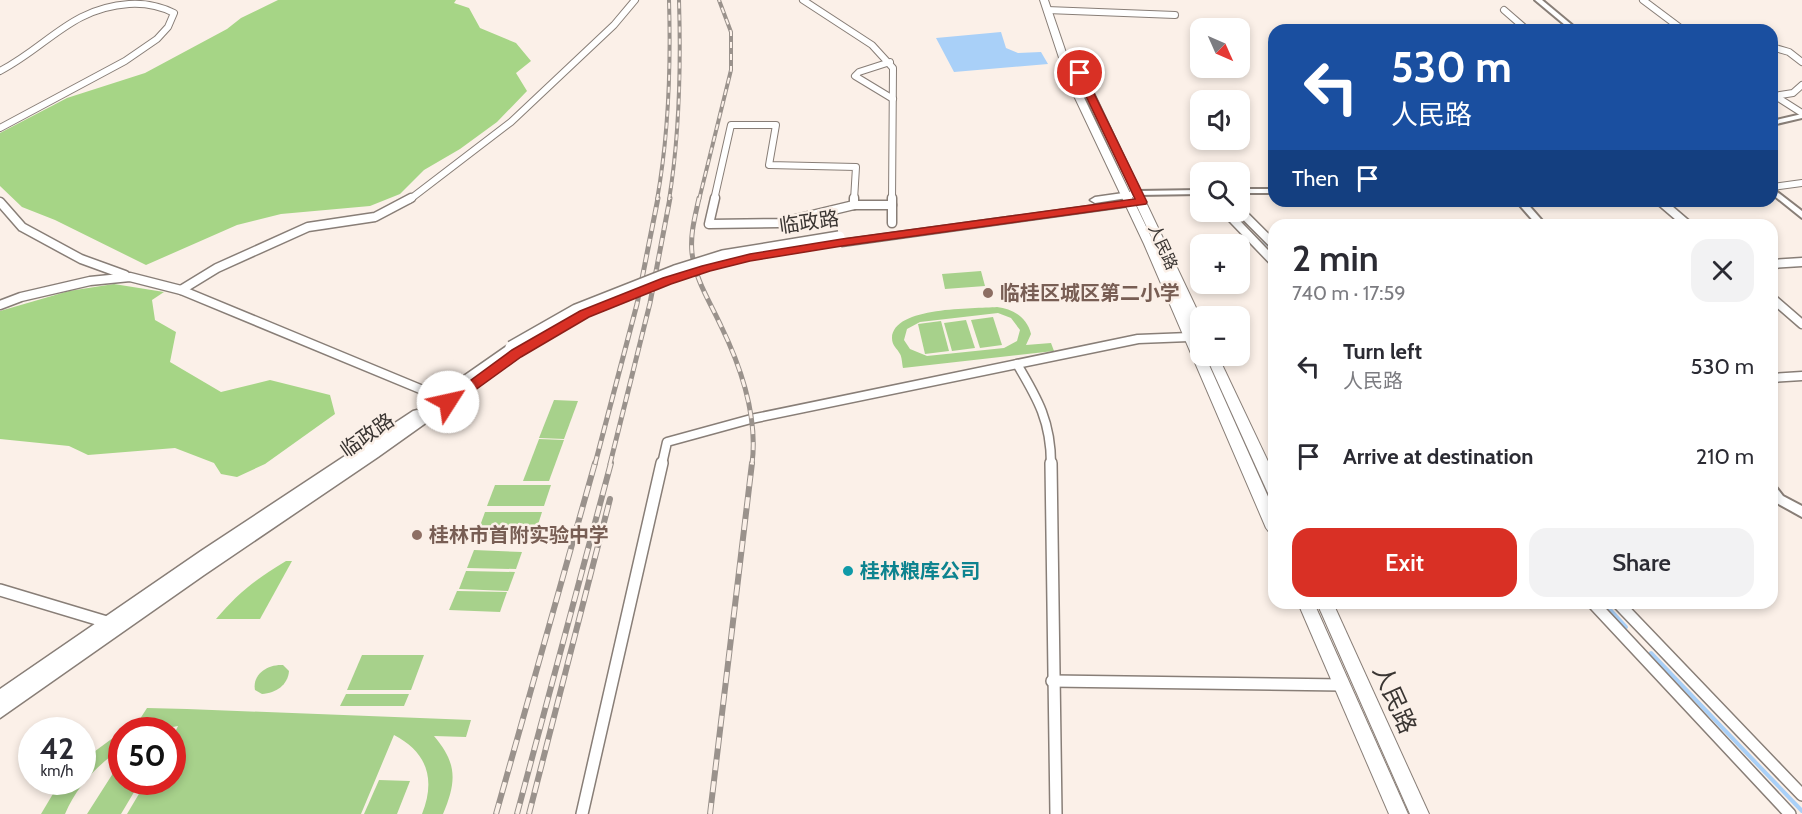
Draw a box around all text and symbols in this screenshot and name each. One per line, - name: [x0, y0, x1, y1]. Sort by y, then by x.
- north arrow: [1190, 18, 1250, 78]
- map controls: [1190, 18, 1250, 366]
- text: 530 m: [1391, 41, 1512, 93]
- pin: [1054, 47, 1105, 98]
- icon: left: [1292, 48, 1370, 126]
- icon: arrive: [1063, 56, 1096, 89]
- button: sound: [1190, 90, 1250, 150]
- text: 人民路: [1391, 98, 1472, 131]
- button: search: [1190, 162, 1250, 222]
- icon: arrive: [1351, 162, 1384, 195]
- text: Then: [1292, 165, 1339, 192]
- street label: 临政路: [778, 206, 840, 238]
- street label: 人民路: [1145, 221, 1181, 273]
- button: +: [1190, 234, 1250, 294]
- text: 2 min: [1292, 236, 1379, 280]
- button: close: [1691, 239, 1754, 302]
- place label: 临桂区城区第二小学: [1000, 281, 1180, 305]
- text: 740 m · 17:59: [1292, 281, 1406, 305]
- marker: 临桂区城区第二小学: [981, 286, 995, 300]
- button: −: [1190, 306, 1250, 366]
- text: Turn left: [1343, 338, 1422, 365]
- icon: left: [1292, 350, 1325, 383]
- text: 530 m: [1691, 353, 1754, 380]
- text: 人民路: [1343, 369, 1403, 393]
- position arrow: [416, 370, 480, 434]
- street label: 临政路: [336, 408, 398, 462]
- icon: arrive: [1292, 440, 1325, 473]
- text: Arrive at destination: [1343, 443, 1533, 470]
- text: 210 m: [1696, 443, 1754, 470]
- place label: 桂林市首附实验中学: [429, 523, 609, 547]
- marker: 桂林市首附实验中学: [410, 528, 424, 542]
- button: Exit: [1292, 528, 1517, 597]
- button: Share: [1529, 528, 1754, 597]
- place label: 桂林粮库公司: [860, 559, 980, 583]
- marker: 桂林粮库公司: [841, 564, 855, 578]
- street label: 人民路: [1367, 660, 1423, 738]
- speed limit sign: 50: [108, 717, 186, 795]
- text: 42: [40, 730, 74, 767]
- text: km/h: [41, 762, 73, 780]

